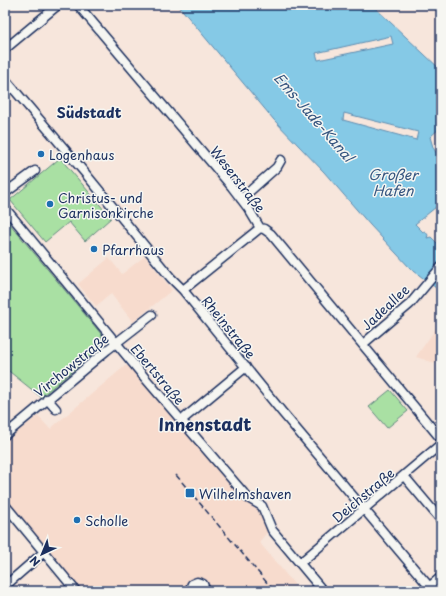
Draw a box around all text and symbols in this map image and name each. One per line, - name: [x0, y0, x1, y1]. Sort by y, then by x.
- water label: Ems-Jade-Kanal: [269, 68, 360, 168]
- district label: Südstadt: [57, 102, 122, 123]
- street label: Weserstraße: [206, 142, 270, 216]
- place label: Logenhaus: [49, 145, 114, 164]
- marker: Logenhaus: [36, 149, 46, 159]
- water label: Großer Hafen: [368, 164, 419, 201]
- place label: Christus- und Garnisonkirche: [58, 188, 154, 222]
- marker: Christus- und Garnisonkirche: [45, 199, 55, 209]
- place label: Pfarrhaus: [102, 240, 164, 259]
- marker: Pfarrhaus: [89, 244, 99, 254]
- street label: Jadeallee: [357, 280, 413, 334]
- street label: Rheinstraße: [198, 292, 260, 363]
- street label: Virchowstraße: [30, 329, 113, 401]
- street label: Ebertstraße: [127, 339, 189, 409]
- district label: Innenstadt: [159, 411, 251, 437]
- street label: Deichstraße: [328, 463, 398, 527]
- place label: Wilhelmshaven: [199, 484, 292, 503]
- marker: Wilhelmshaven: [184, 487, 196, 499]
- place label: Scholle: [85, 511, 128, 530]
- marker: Scholle: [72, 515, 82, 525]
- north arrow: [22, 534, 62, 574]
- text: N: [25, 552, 44, 571]

